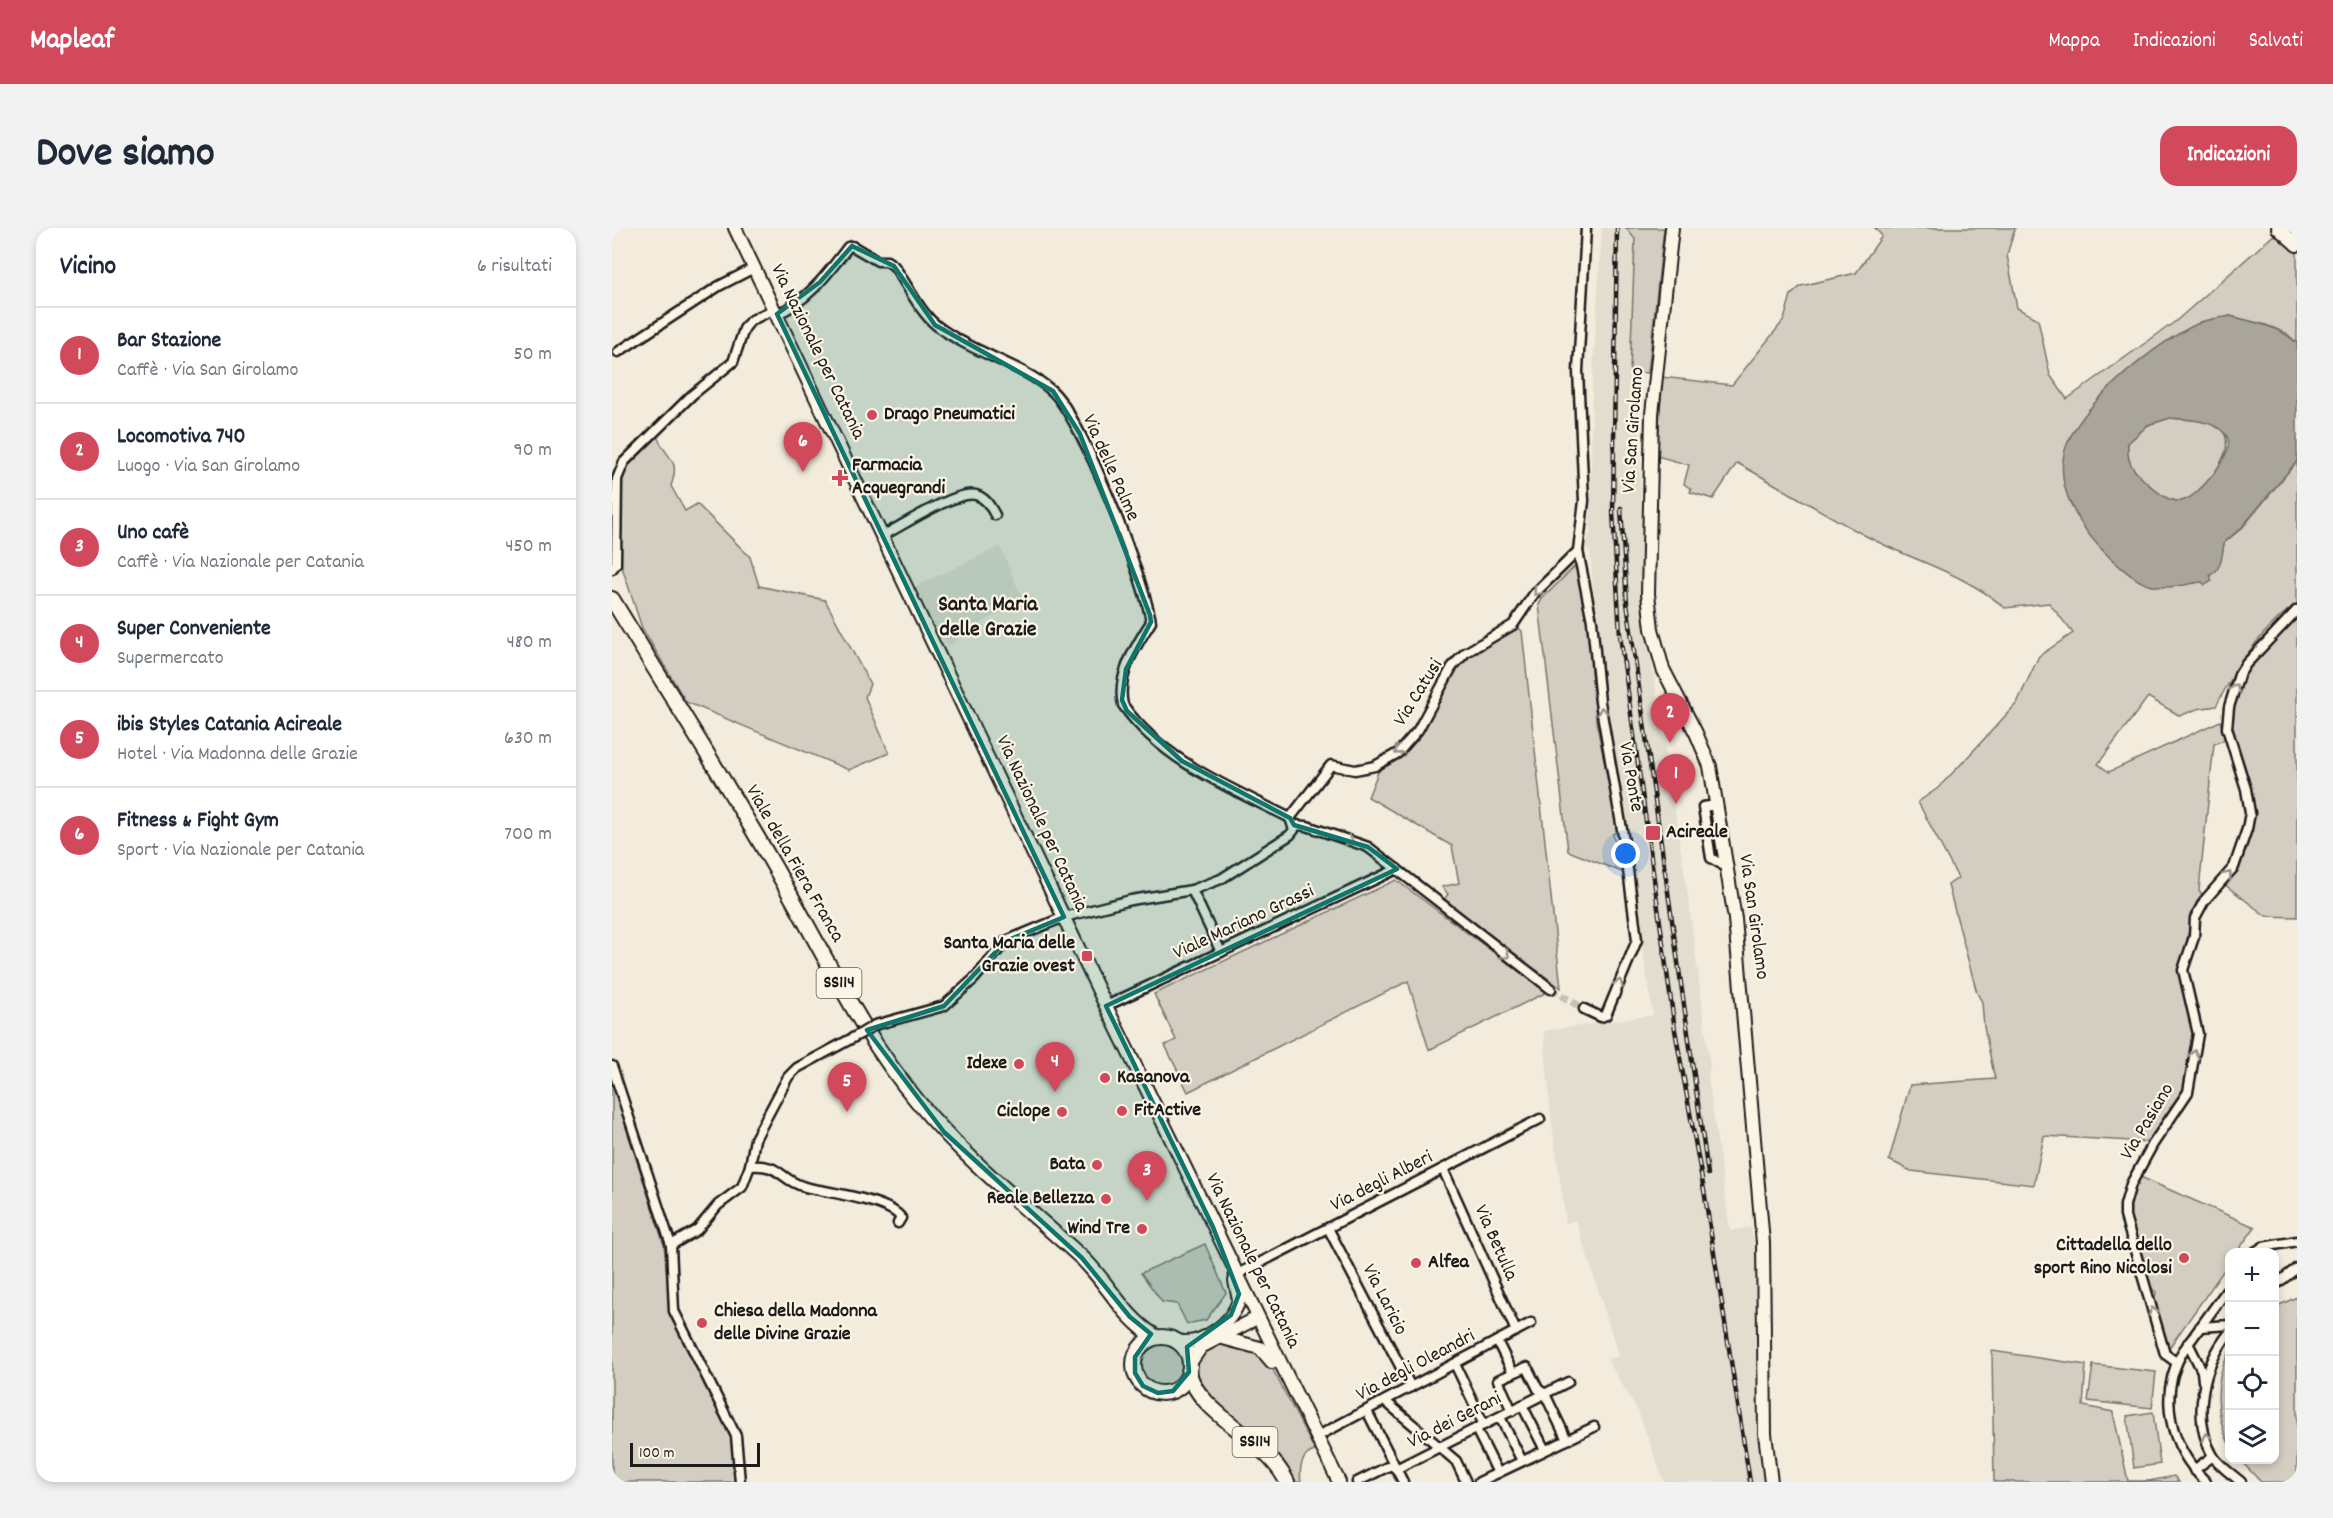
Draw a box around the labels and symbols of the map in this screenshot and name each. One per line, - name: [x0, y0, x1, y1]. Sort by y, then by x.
- street label: Via Nazionale per Catania: [762, 260, 872, 445]
- street label: Via San Girolamo: [1616, 366, 1652, 494]
- place label: Drago Pneumatici: [884, 401, 1015, 429]
- marker: Drago Pneumatici: [865, 408, 879, 422]
- street label: Via delle Palme: [1074, 410, 1146, 526]
- pin: 6: [784, 422, 822, 472]
- place label: Farmacia Acquegrandi: [852, 452, 945, 503]
- marker: Farmacia Acquegrandi: [833, 471, 847, 485]
- one-way arrow: [1533, 585, 1544, 596]
- district label: Santa Maria delle Grazie: [938, 590, 1038, 646]
- street label: Via Catusi: [1387, 654, 1451, 732]
- one-way arrow: [2228, 683, 2240, 694]
- pin: 2: [1650, 694, 1690, 743]
- one-way arrow: [1596, 706, 1609, 716]
- street label: Via Nazionale per Catania: [988, 731, 1094, 917]
- street label: Via Ponte: [1610, 740, 1650, 814]
- one-way arrow: [1394, 743, 1405, 754]
- pin: 1: [1656, 754, 1696, 804]
- street label: Viale della Fiera Franca: [737, 780, 851, 948]
- place label: Acireale: [1666, 819, 1728, 847]
- marker: Acireale: [1644, 824, 1662, 842]
- one-way arrow: [1344, 833, 1355, 846]
- your location: [1611, 839, 1640, 868]
- street label: Via San Girolamo: [1730, 853, 1776, 981]
- one-way arrow: [2220, 870, 2231, 881]
- street label: Viale Mariano Grassi: [1169, 878, 1319, 968]
- place label: Santa Maria delle Grazie ovest: [944, 930, 1076, 981]
- one-way arrow: [1500, 948, 1511, 959]
- marker: Santa Maria delle Grazie ovest: [1080, 949, 1094, 963]
- road number: SS114: [816, 968, 862, 998]
- one-way arrow: [1612, 979, 1624, 990]
- pin: 4: [1036, 1042, 1074, 1092]
- one-way arrow: [2187, 1049, 2200, 1059]
- place label: Idexe: [966, 1050, 1007, 1078]
- marker: Idexe: [1012, 1057, 1026, 1071]
- pin: 5: [828, 1062, 866, 1112]
- place label: Kasanova: [1117, 1064, 1190, 1092]
- marker: Kasanova: [1098, 1071, 1112, 1085]
- street label: Via Pasiano: [2114, 1078, 2182, 1166]
- place label: FitActive: [1134, 1097, 1201, 1125]
- place label: Ciclope: [997, 1098, 1050, 1126]
- marker: FitActive: [1115, 1104, 1129, 1118]
- marker: Ciclope: [1055, 1105, 1069, 1119]
- street label: Via degli Alberi: [1326, 1144, 1438, 1220]
- place label: Bata: [1049, 1151, 1086, 1179]
- pin: 3: [1128, 1152, 1166, 1201]
- marker: Bata: [1090, 1158, 1104, 1172]
- street label: Via Nazionale per Catania: [1197, 1169, 1307, 1354]
- place label: Reale Bellezza: [987, 1185, 1095, 1213]
- marker: Reale Bellezza: [1099, 1192, 1113, 1206]
- street label: Via Betulla: [1466, 1201, 1524, 1286]
- place label: Wind Tre: [1067, 1215, 1130, 1243]
- marker: Wind Tre: [1135, 1222, 1149, 1236]
- place label: Cittadella dello sport Rino Nicolosi: [2034, 1232, 2172, 1283]
- place label: Alfea: [1428, 1249, 1470, 1277]
- marker: Cittadella dello sport Rino Nicolosi: [2177, 1251, 2191, 1265]
- marker: Alfea: [1409, 1256, 1423, 1270]
- street label: Via Laricio: [1354, 1260, 1414, 1341]
- place label: Chiesa della Madonna delle Divine Grazie: [714, 1298, 877, 1349]
- one-way arrow: [2148, 1306, 2160, 1316]
- marker: Chiesa della Madonna delle Divine Grazie: [695, 1316, 709, 1330]
- street label: Via degli Oleandri: [1351, 1323, 1481, 1409]
- street label: Via dei Gerani: [1403, 1385, 1507, 1457]
- road number: SS114: [1232, 1427, 1278, 1457]
- one-way arrow: [2202, 1432, 2214, 1443]
- scale bar: [630, 1440, 760, 1468]

